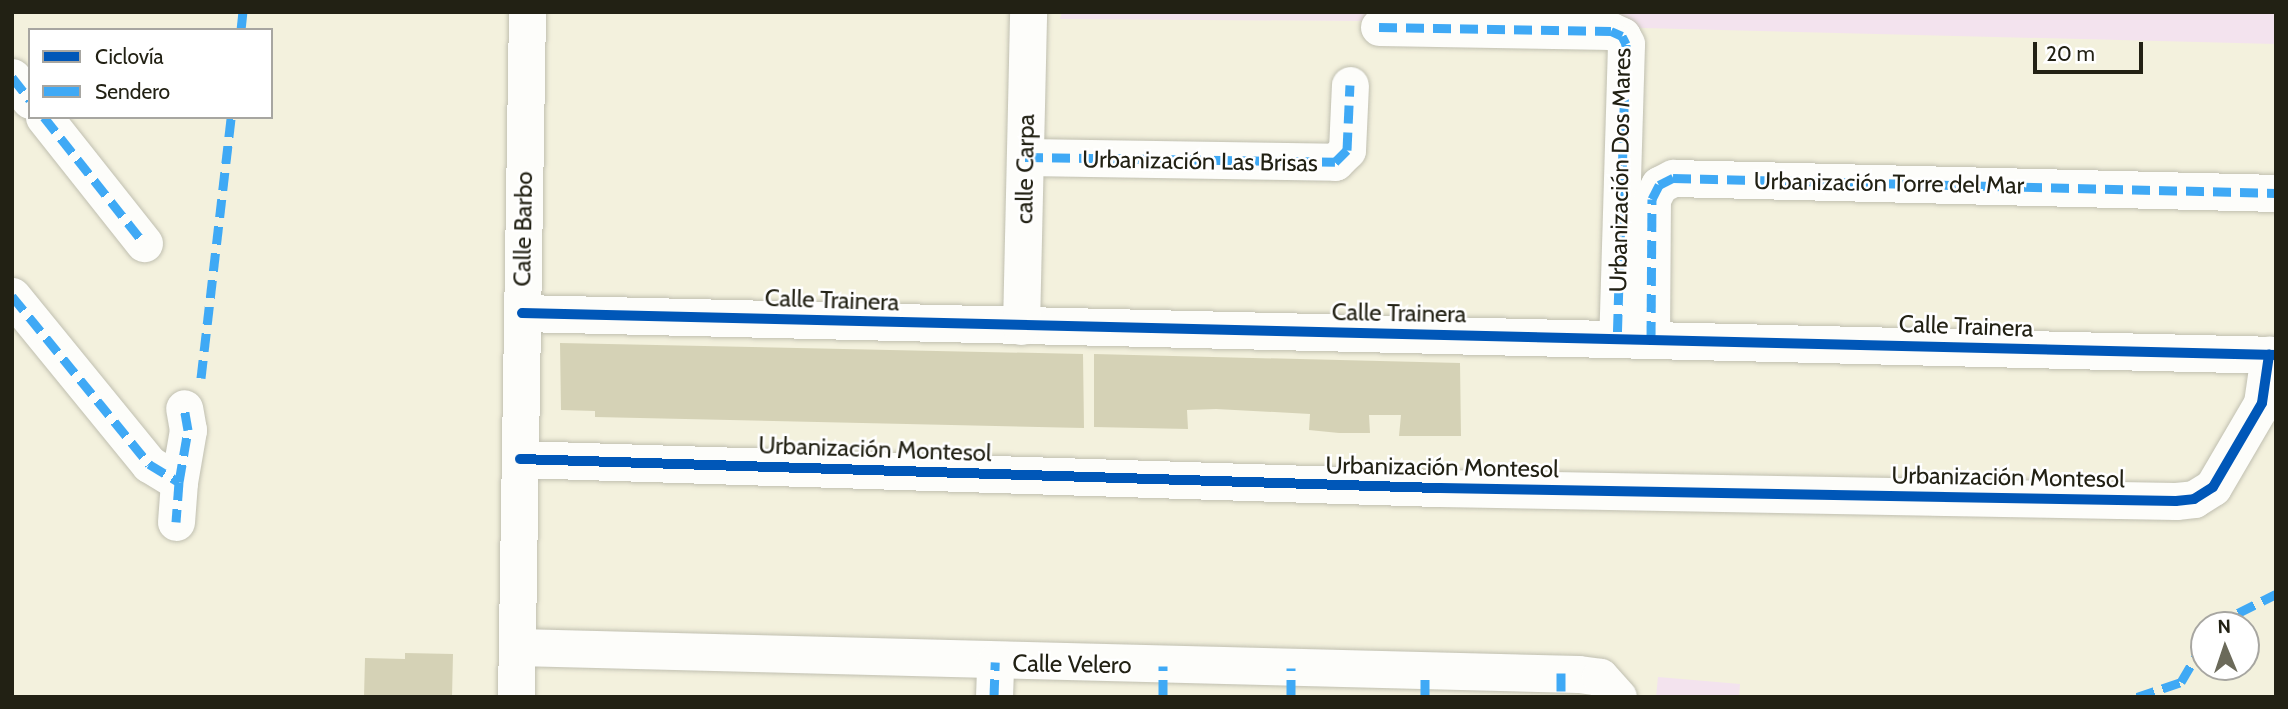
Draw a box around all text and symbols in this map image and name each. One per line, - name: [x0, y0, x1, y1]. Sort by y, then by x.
- legend: [28, 28, 273, 119]
- scale bar: [2036, 28, 2146, 72]
- text: 20 m: [2046, 41, 2095, 66]
- text: Ciclovía: [95, 44, 164, 69]
- street label: Urbanización Dos Mares: [1603, 47, 1637, 293]
- text: Sendero: [95, 79, 170, 104]
- street label: calle Carpa: [1010, 114, 1040, 224]
- street label: Urbanización Las Brisas: [1082, 145, 1318, 177]
- street label: Urbanización Torre del Mar: [1754, 166, 2024, 200]
- street label: Calle Barbo: [508, 171, 538, 287]
- street label: Calle Trainera: [764, 283, 900, 317]
- street label: Calle Trainera: [1331, 297, 1467, 329]
- street label: Calle Trainera: [1898, 309, 2034, 343]
- street label: Urbanización Montesol: [758, 431, 992, 467]
- street label: Urbanización Montesol: [1325, 451, 1559, 483]
- street label: Urbanización Montesol: [1891, 461, 2125, 493]
- north arrow: [2190, 611, 2260, 681]
- text: N: [2217, 615, 2231, 638]
- street label: Calle Velero: [1012, 649, 1132, 679]

